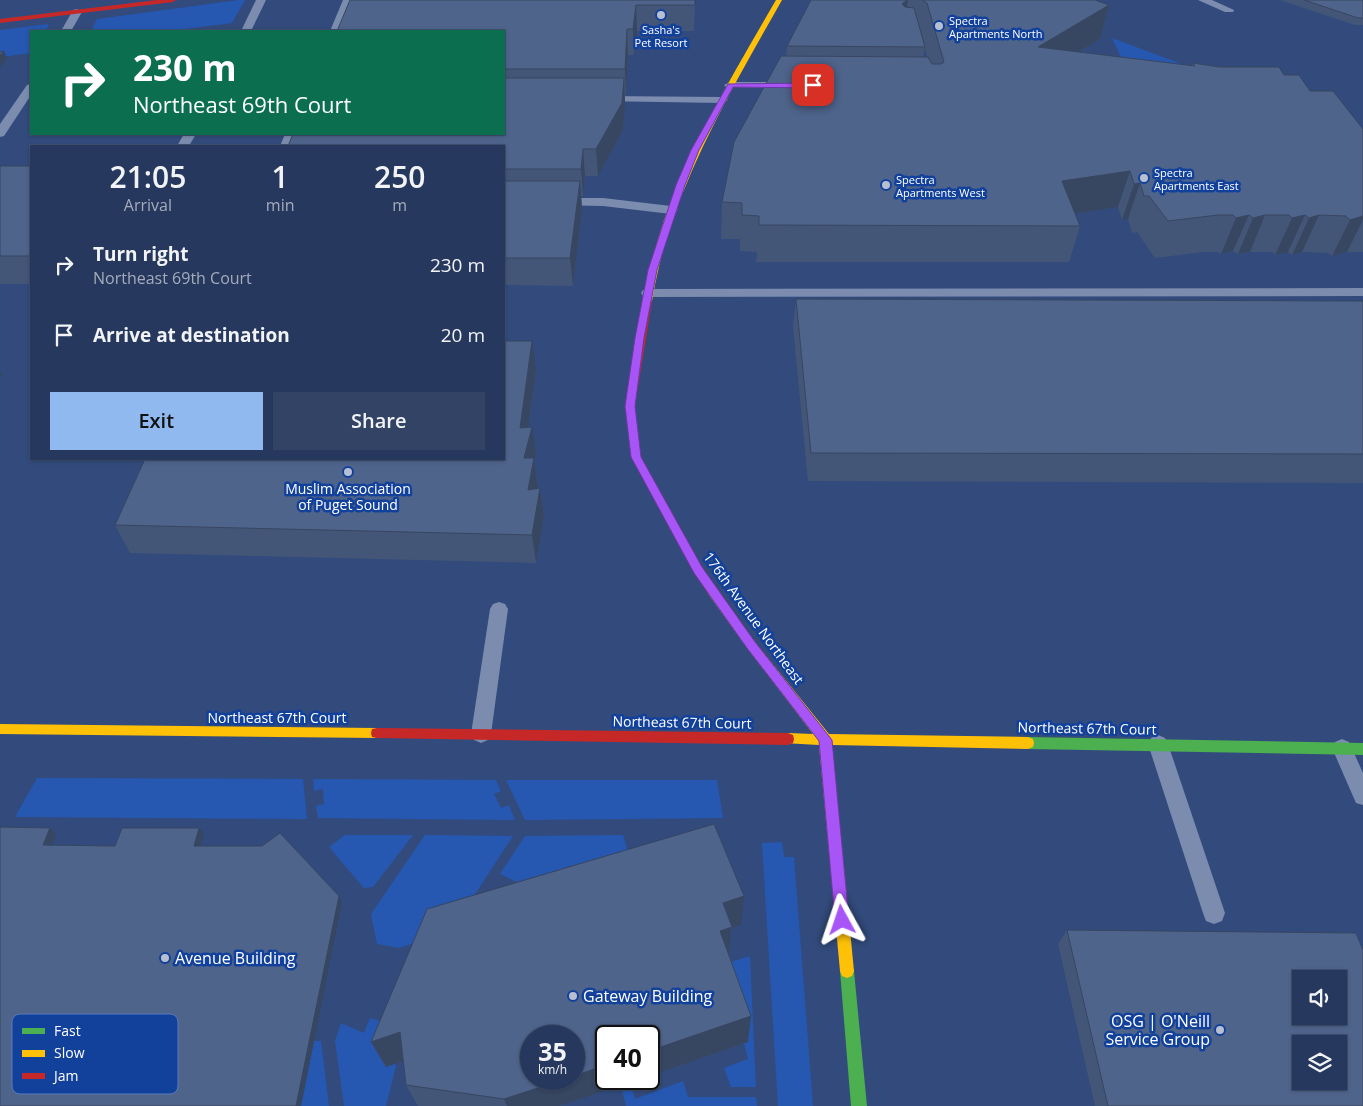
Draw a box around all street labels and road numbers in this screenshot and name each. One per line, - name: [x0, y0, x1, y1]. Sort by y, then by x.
- street label: 176th Avenue Northeast: [700, 548, 808, 688]
- street label: Northeast 67th Court: [208, 708, 346, 727]
- street label: Northeast 67th Court: [612, 711, 752, 733]
- street label: Northeast 67th Court: [1017, 717, 1157, 739]

